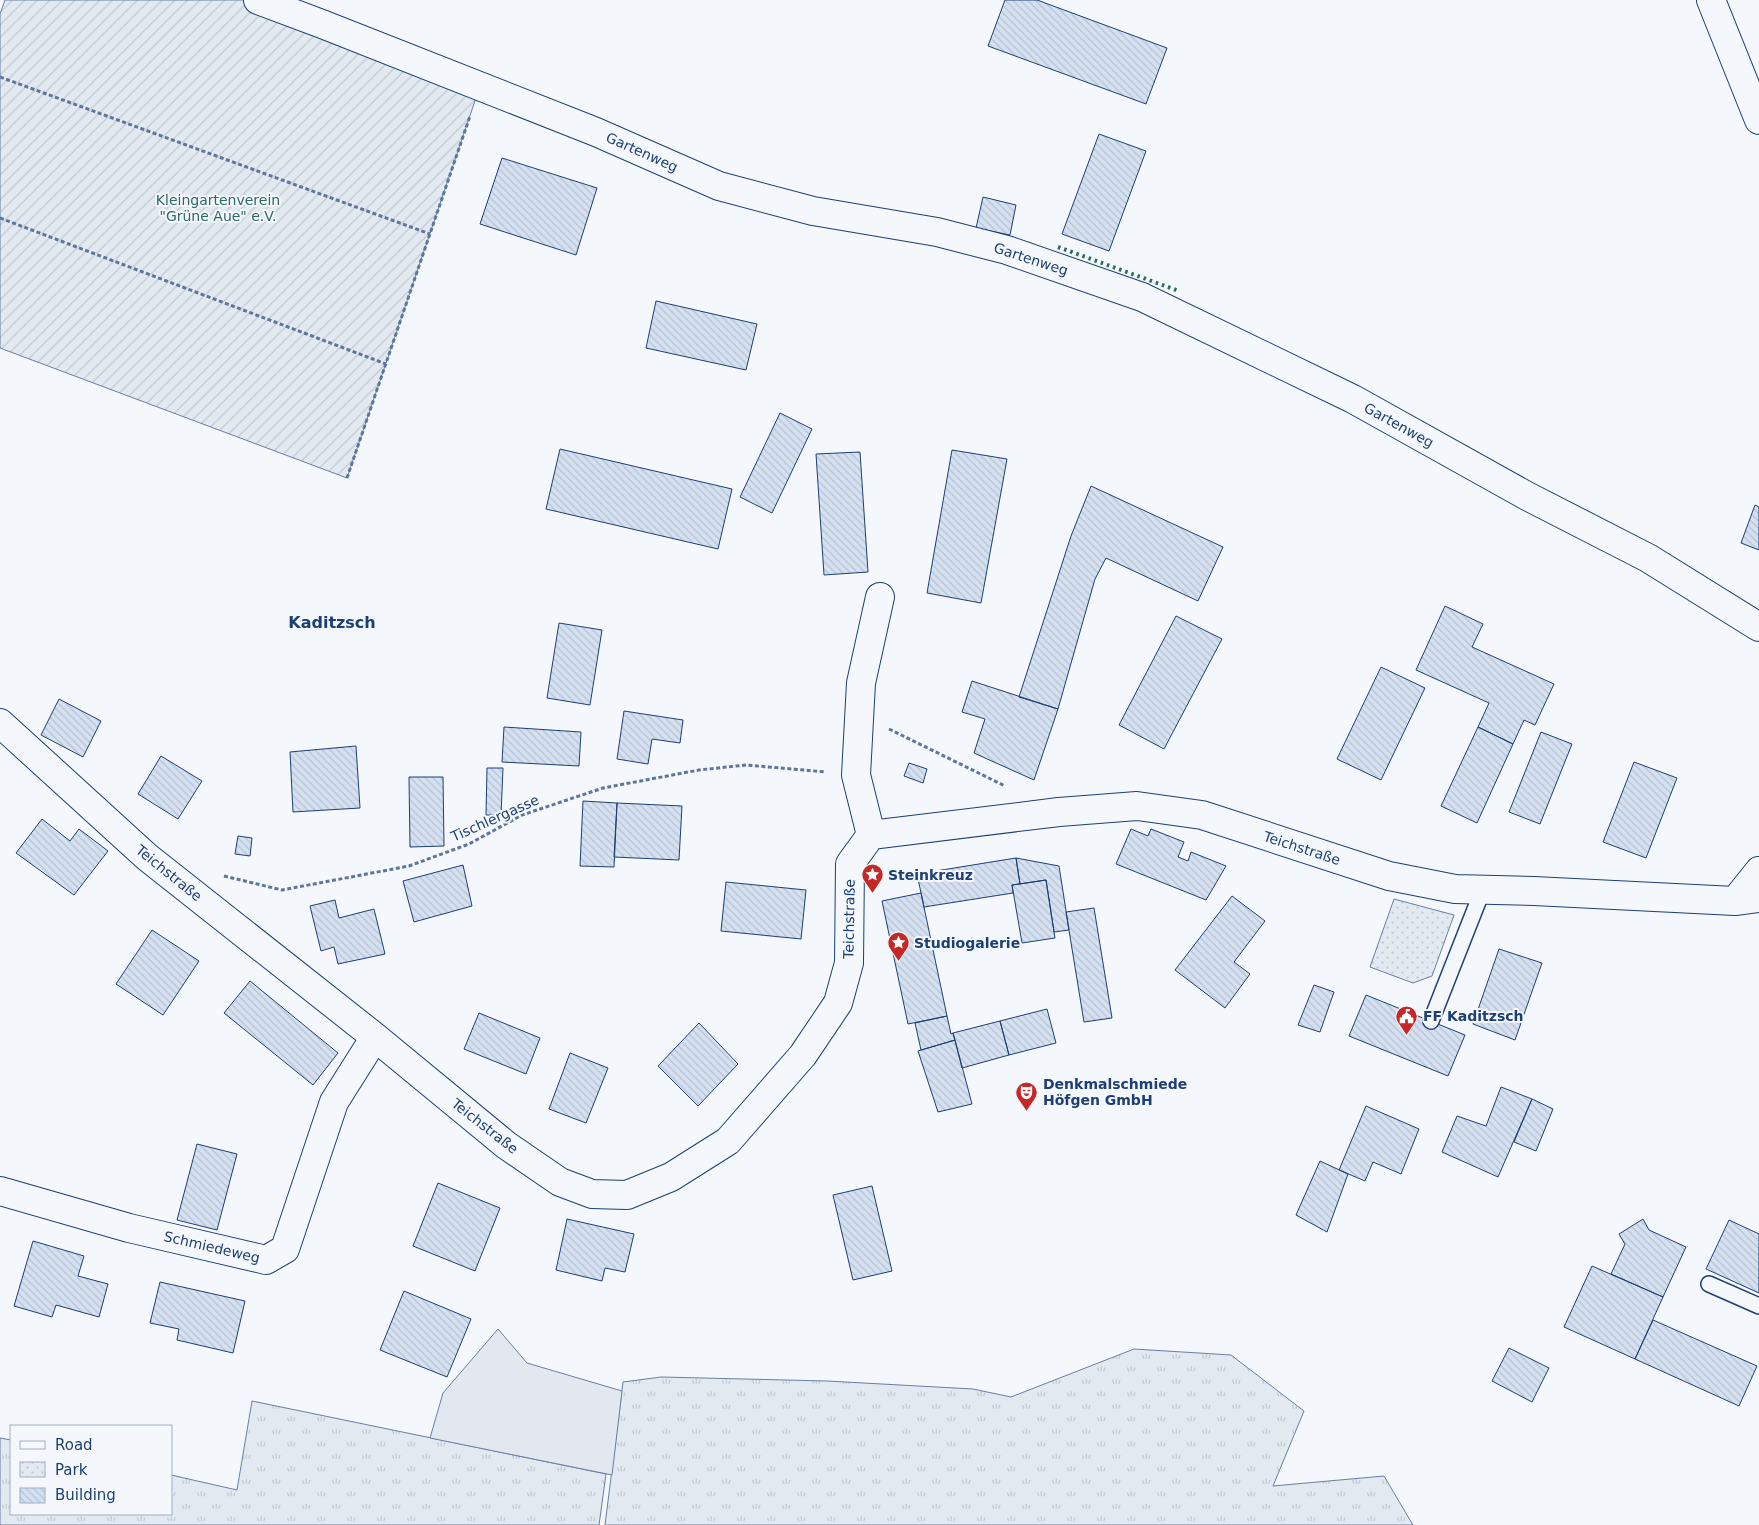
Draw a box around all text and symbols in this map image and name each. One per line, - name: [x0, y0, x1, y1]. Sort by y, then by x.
- street label: Gartenweg: [604, 129, 680, 175]
- park label: Kleingartenverein "Grüne Aue" e.V.: [156, 192, 280, 224]
- street label: Gartenweg: [992, 239, 1070, 279]
- street label: Gartenweg: [1361, 399, 1437, 451]
- district label: Kaditzsch: [288, 613, 376, 632]
- street label: Tischlergasse: [448, 791, 541, 845]
- street label: Teichstraße: [1261, 828, 1342, 868]
- street label: Teichstraße: [132, 841, 205, 904]
- place icon: Steinkreuz: [860, 863, 884, 894]
- place label: Steinkreuz: [888, 867, 973, 883]
- street label: Teichstraße: [840, 879, 858, 960]
- place icon: Studiogalerie: [886, 931, 910, 962]
- place label: Studiogalerie: [914, 935, 1020, 951]
- public building icon: FF Kaditzsch: [1395, 1004, 1419, 1035]
- place label: FF Kaditzsch: [1423, 1008, 1524, 1024]
- place label: Denkmalschmiede Höfgen GmbH: [1043, 1076, 1187, 1108]
- theatre icon: Denkmalschmiede Höfgen GmbH: [1015, 1080, 1039, 1111]
- street label: Teichstraße: [448, 1095, 521, 1157]
- street label: Schmiedeweg: [162, 1228, 262, 1266]
- legend: [10, 1425, 172, 1515]
- text: Road: [55, 1436, 93, 1454]
- text: Park: [55, 1461, 88, 1479]
- text: Building: [55, 1486, 116, 1504]

